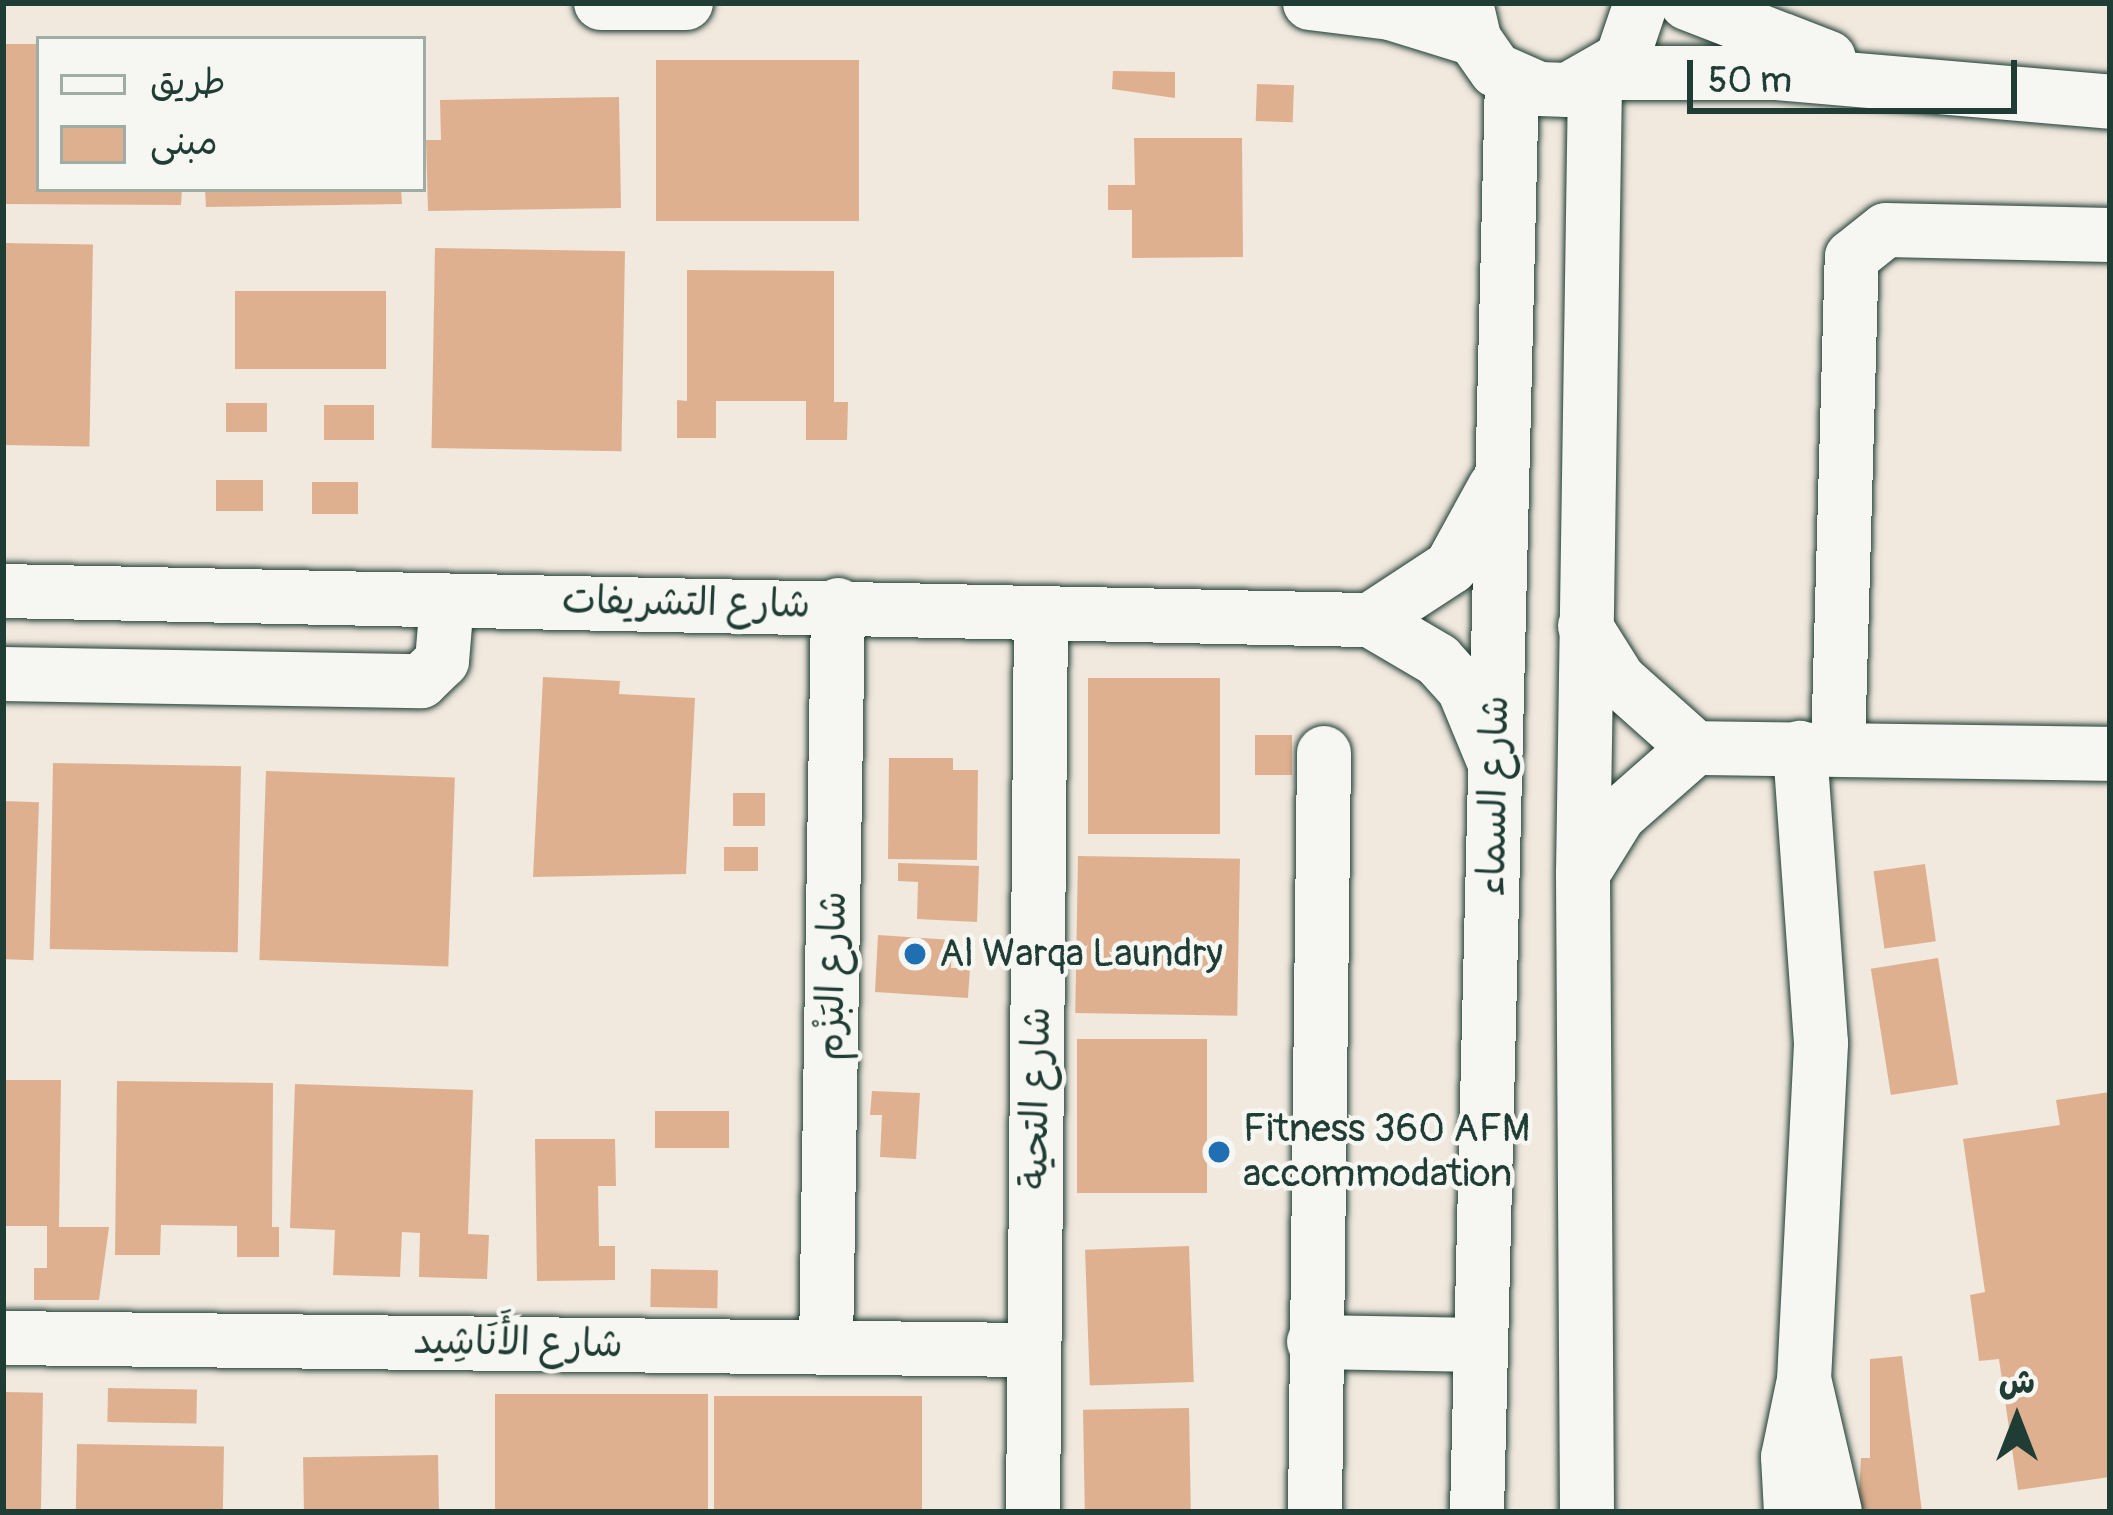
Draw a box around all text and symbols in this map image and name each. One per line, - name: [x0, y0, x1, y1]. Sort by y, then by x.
- legend: [36, 36, 426, 192]
- scale bar: [1693, 36, 2023, 110]
- text: 50 m: [1708, 58, 1792, 103]
- text: طريق: [150, 60, 226, 105]
- text: مبنى: [150, 120, 218, 165]
- street label: شارع التشريفات: [561, 577, 811, 629]
- street label: شارع السماء: [1469, 695, 1519, 897]
- street label: شارع البَزْم: [807, 891, 857, 1061]
- place label: Al Warqa Laundry: [939, 931, 1223, 977]
- marker: Al Warqa Laundry: [902, 941, 928, 967]
- street label: شارع التحية: [1011, 1006, 1061, 1190]
- place label: Fitness 360 AFM accommodation: [1243, 1107, 1530, 1198]
- marker: Fitness 360 AFM accommodation: [1206, 1139, 1232, 1165]
- street label: شارع الأَنَاشِيد: [413, 1318, 623, 1368]
- north arrow: [1957, 1359, 2077, 1479]
- text: ش: [1999, 1362, 2035, 1403]

